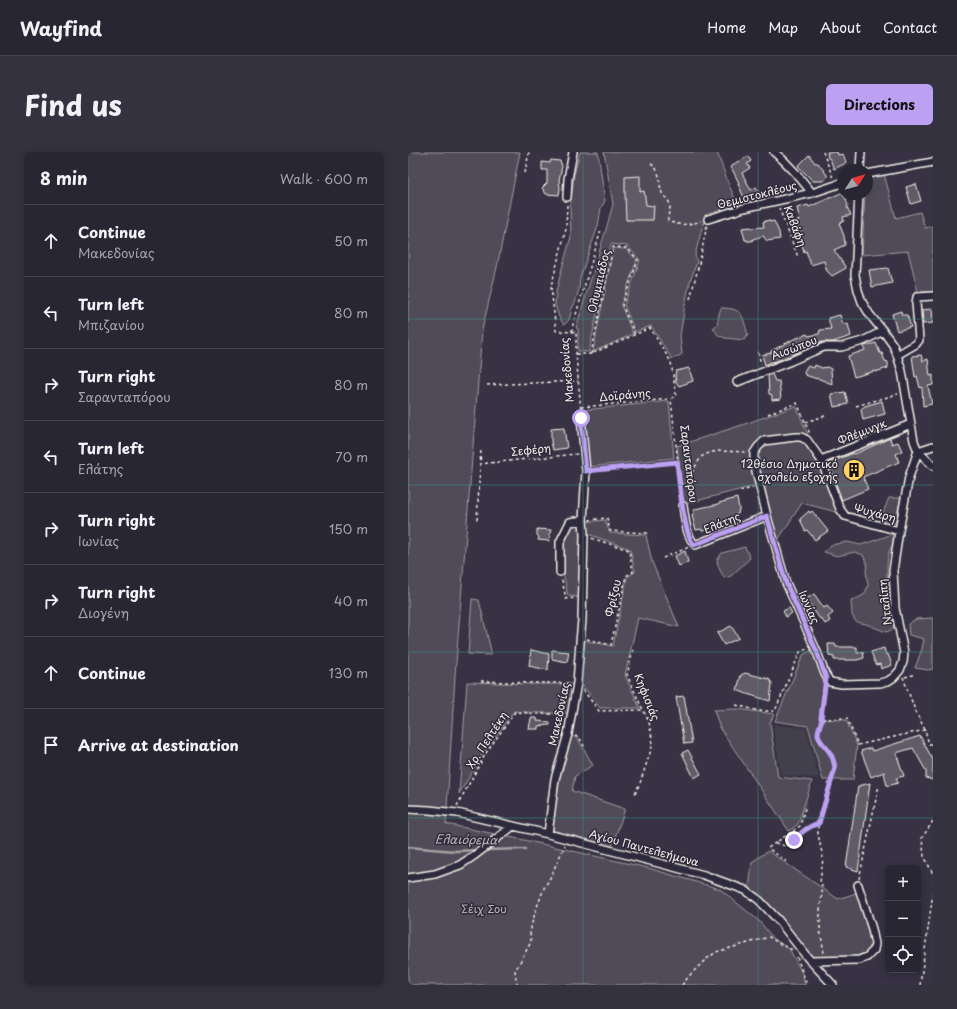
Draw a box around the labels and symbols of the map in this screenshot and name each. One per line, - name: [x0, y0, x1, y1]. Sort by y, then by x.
- north arrow: [837, 164, 873, 200]
- street label: Θεμιστοκλέους: [715, 176, 799, 213]
- street label: Καβάφη: [780, 203, 811, 249]
- street label: Ολυμπιάδος: [583, 247, 614, 314]
- street label: Αισώπου: [768, 331, 819, 364]
- street label: Μακεδονίας: [555, 337, 578, 403]
- street label: Δοϊράνης: [598, 384, 652, 405]
- route start: [572, 409, 590, 427]
- street label: Φλέμινγκ: [835, 414, 889, 449]
- street label: Σαρανταπόρου: [676, 424, 703, 504]
- street label: Σεφέρη: [510, 439, 552, 460]
- place label: 12θέσιο Δημοτικό σχολείο εξοχής: [741, 455, 838, 485]
- building icon: 12θέσιο Δημοτικό σχολείο εξοχής: [841, 457, 867, 483]
- street label: Ψυχάρη: [852, 499, 898, 526]
- street label: Ελάτης: [701, 507, 743, 538]
- street label: Φρίξου: [600, 577, 625, 618]
- street label: Νταλίπη: [873, 578, 896, 626]
- street label: Ιωνίας: [795, 587, 824, 626]
- street label: Κηφισιάς: [630, 671, 665, 723]
- street label: Μακεδονίας: [543, 680, 574, 747]
- street label: Χρ. Πελτέκη: [462, 708, 511, 772]
- street label: Αγίου Παντελεήμονα: [587, 825, 701, 870]
- water label: Ελαιόρεμα: [435, 829, 498, 849]
- route end: [785, 831, 803, 849]
- park label: Σέιχ Σου: [461, 900, 507, 917]

